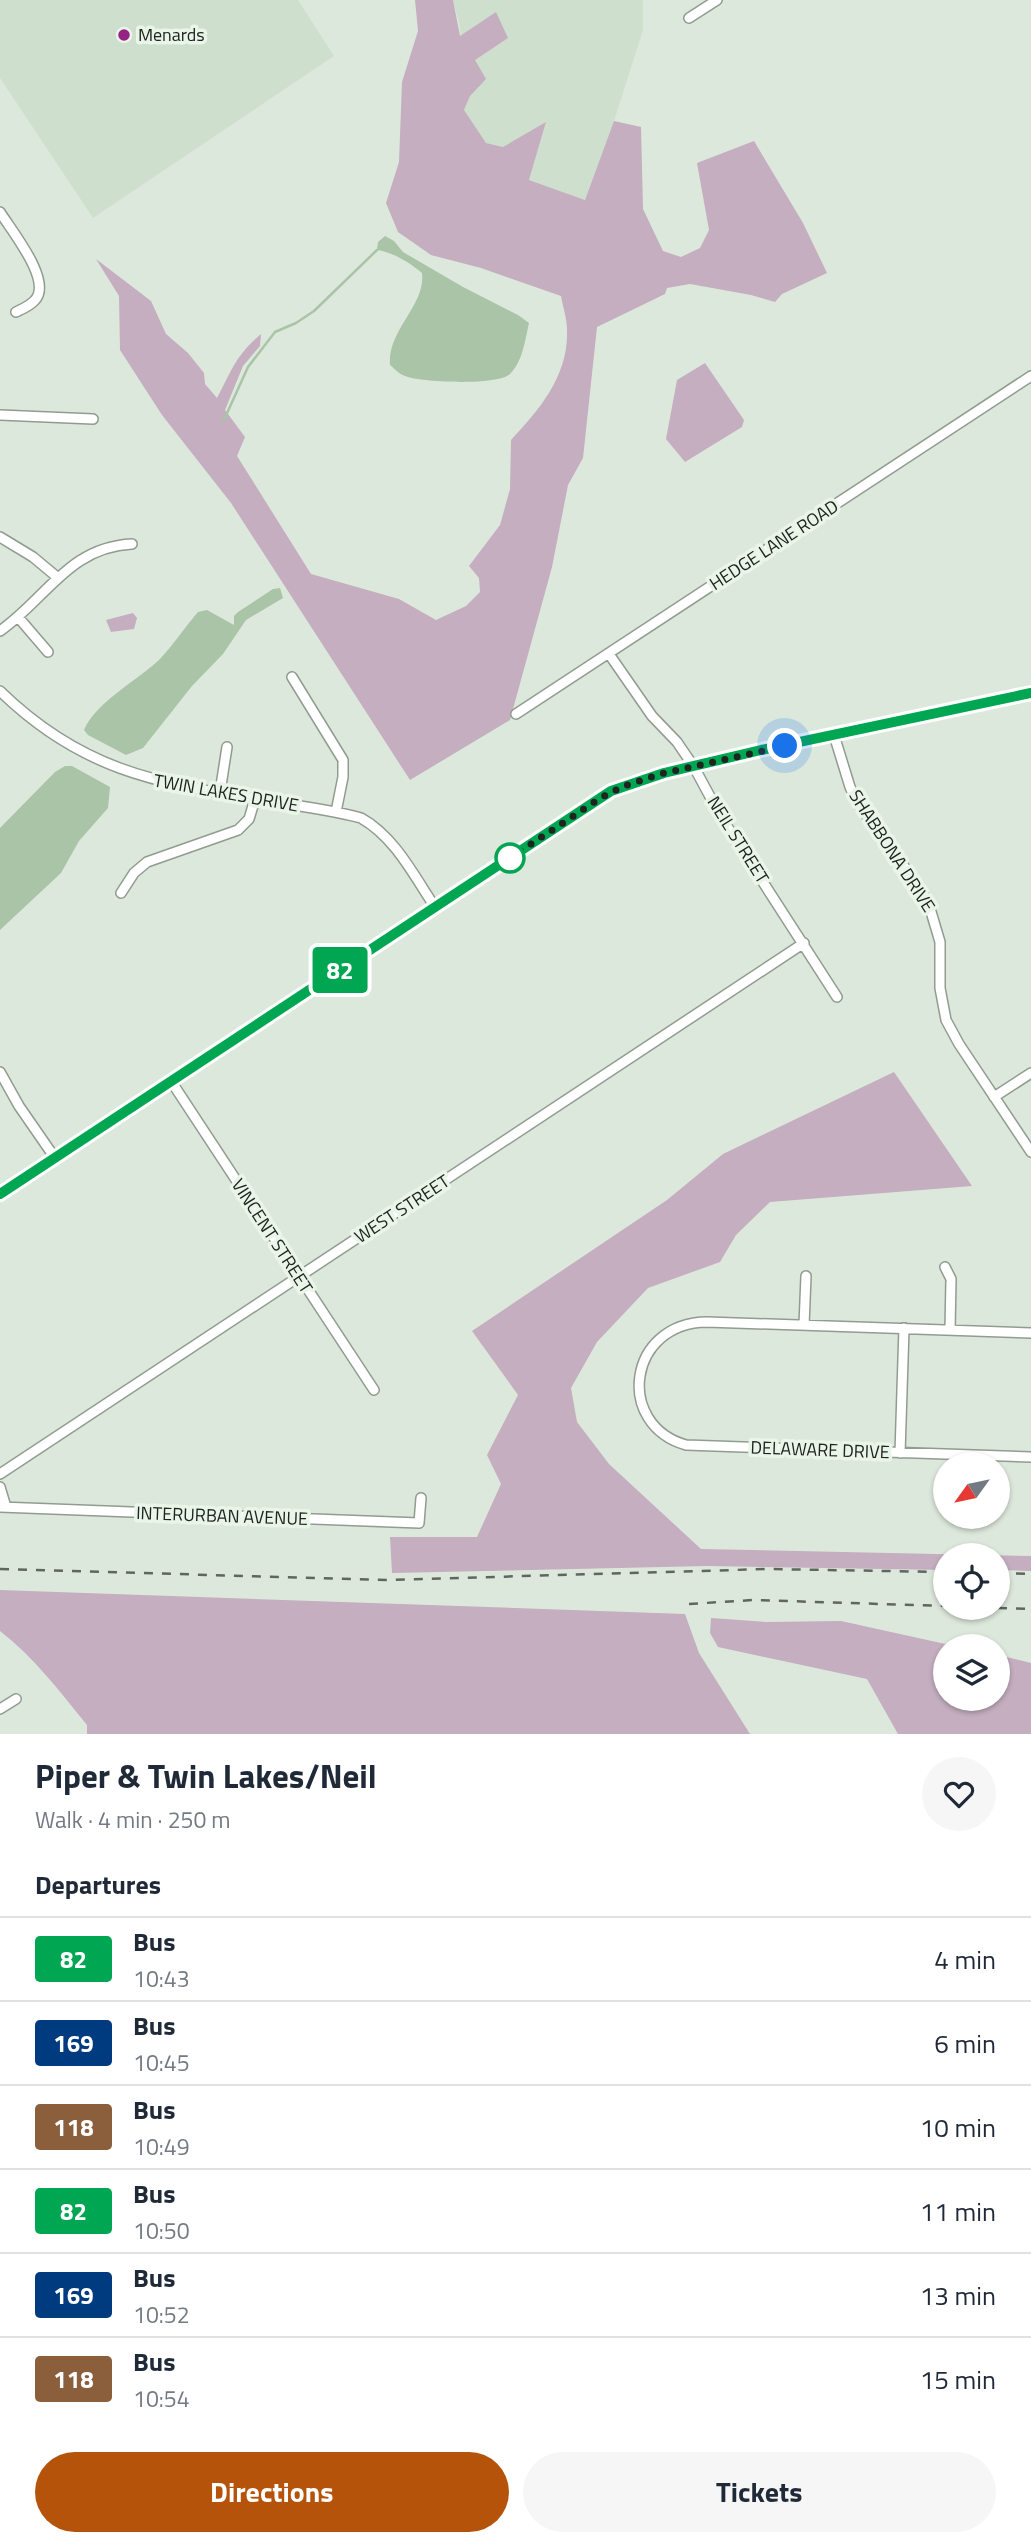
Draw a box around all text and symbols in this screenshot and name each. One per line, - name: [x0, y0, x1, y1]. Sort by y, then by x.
- place label: Menards: [138, 21, 205, 48]
- marker: Menards: [116, 27, 132, 43]
- street label: HEDGE LANE ROAD: [704, 493, 844, 597]
- your location: [767, 728, 802, 763]
- street label: TWIN LAKES DRIVE: [151, 766, 301, 819]
- street label: SHABBONA DRIVE: [843, 784, 942, 917]
- street label: NEIL STREET: [701, 791, 776, 889]
- unlabelled marker: [495, 843, 525, 873]
- line badge: 82: [308, 947, 372, 993]
- text: 82: [327, 952, 353, 988]
- street label: WEST STREET: [349, 1167, 455, 1250]
- street label: VINCENT STREET: [225, 1173, 320, 1299]
- street label: DELAWARE DRIVE: [750, 1434, 890, 1465]
- north arrow: [933, 1452, 1010, 1530]
- map controls: [933, 1452, 1010, 1711]
- street label: INTERURBAN AVENUE: [136, 1499, 308, 1532]
- button: locate: [933, 1543, 1010, 1620]
- button: layers: [933, 1634, 1010, 1711]
- text: Piper & Twin Lakes/Neil: [35, 1751, 377, 1801]
- button: heart: [922, 1757, 996, 1831]
- text: Walk · 4 min · 250 m: [35, 1802, 231, 1837]
- text: Departures: [35, 1865, 161, 1904]
- text: Bus: [133, 1922, 175, 1961]
- text: 4 min: [934, 1940, 996, 1979]
- text: 82: [60, 1941, 87, 1977]
- text: 10:43: [133, 1961, 190, 1996]
- text: Bus: [133, 2006, 175, 2045]
- text: 6 min: [934, 2024, 996, 2063]
- text: 169: [53, 2025, 94, 2061]
- text: 10:45: [133, 2045, 190, 2080]
- text: Bus: [133, 2090, 175, 2129]
- text: 10 min: [920, 2108, 996, 2147]
- text: 118: [53, 2109, 94, 2145]
- text: 10:49: [133, 2129, 190, 2164]
- text: Bus: [133, 2174, 175, 2213]
- text: 11 min: [920, 2192, 996, 2231]
- text: 82: [60, 2193, 87, 2229]
- text: 10:50: [133, 2213, 190, 2248]
- text: Bus: [133, 2258, 175, 2297]
- text: 13 min: [920, 2276, 996, 2315]
- text: 169: [53, 2277, 94, 2313]
- text: 10:52: [133, 2297, 190, 2332]
- text: Bus: [133, 2342, 175, 2381]
- text: 15 min: [920, 2360, 996, 2399]
- text: 118: [53, 2361, 94, 2397]
- text: 10:54: [133, 2381, 190, 2416]
- button: Directions: [35, 2452, 509, 2532]
- button: Tickets: [523, 2452, 996, 2532]

